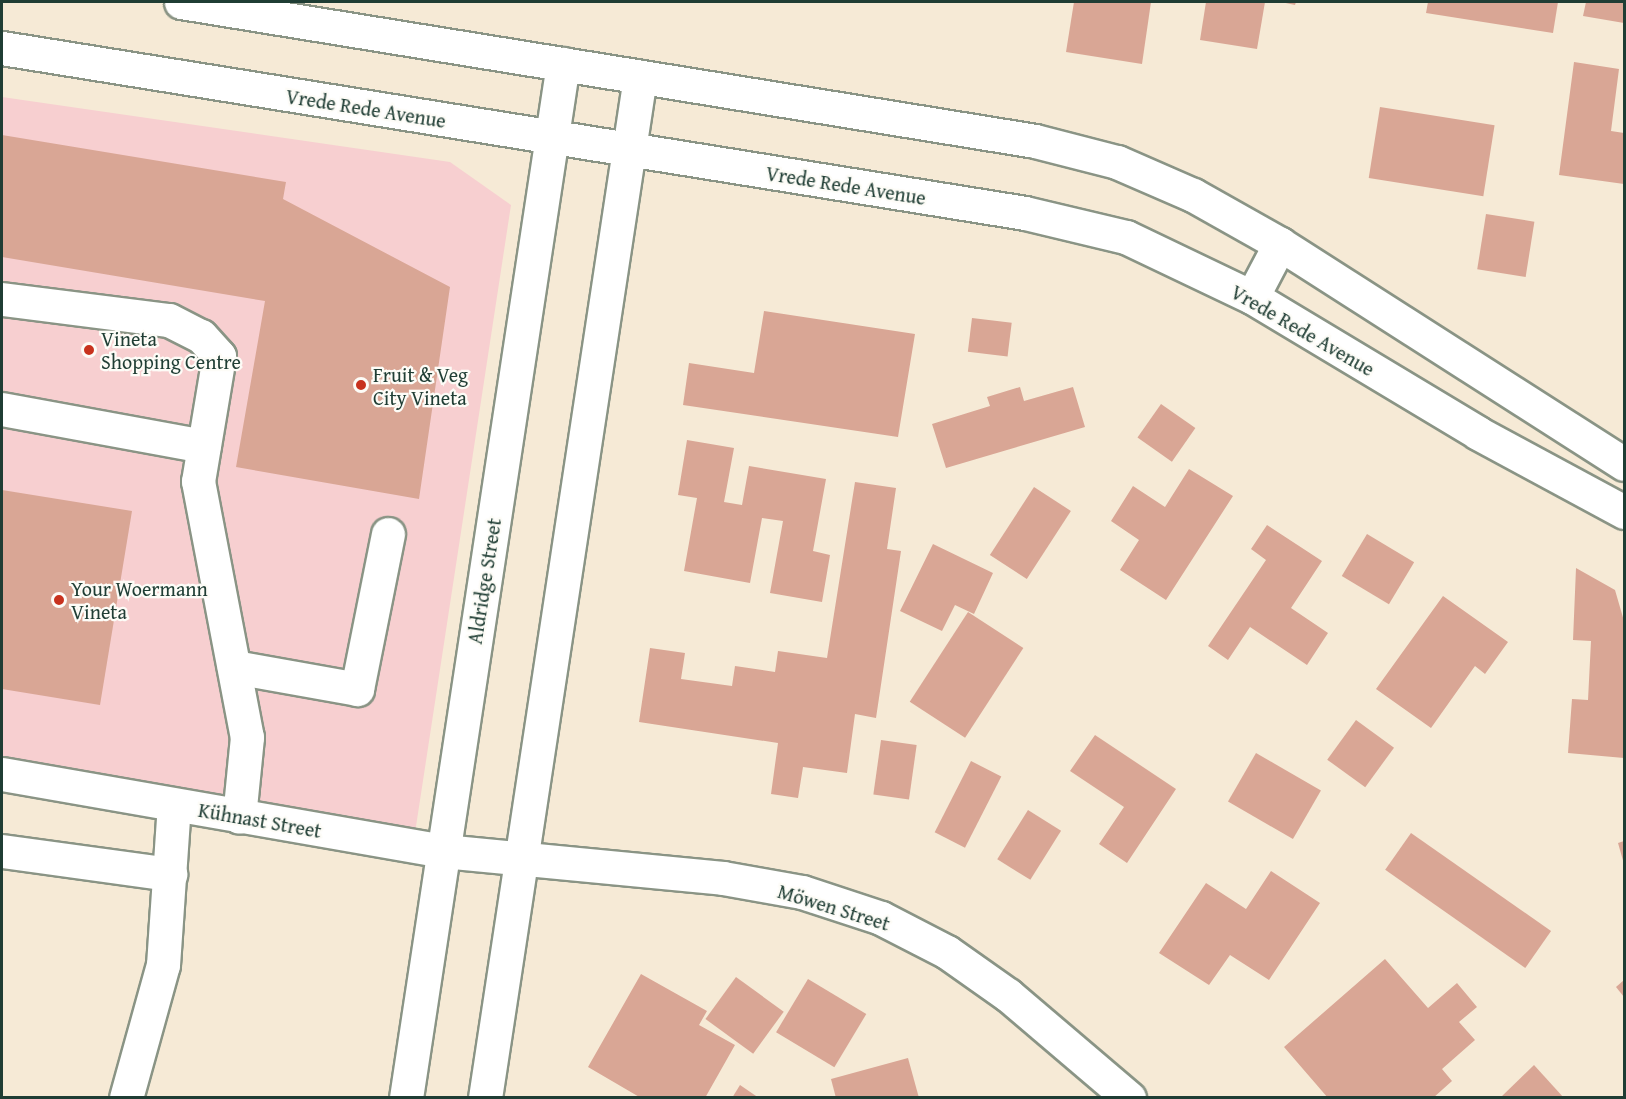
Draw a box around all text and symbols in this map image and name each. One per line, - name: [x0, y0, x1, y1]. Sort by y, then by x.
- street label: Vrede Rede Avenue: [284, 84, 448, 132]
- street label: Vrede Rede Avenue: [764, 161, 928, 209]
- street label: Vrede Rede Avenue: [1227, 279, 1379, 381]
- place label: Vineta Shopping Centre: [101, 326, 241, 373]
- marker: Vineta Shopping Centre: [82, 343, 96, 357]
- place label: Fruit & Veg City Vineta: [373, 362, 468, 409]
- marker: Fruit & Veg City Vineta: [354, 378, 368, 392]
- street label: Aldridge Street: [462, 516, 506, 646]
- place label: Your Woermann Vineta: [71, 576, 208, 623]
- marker: Your Woermann Vineta: [52, 593, 66, 607]
- street label: Kühnast Street: [197, 797, 323, 843]
- street label: Möwen Street: [775, 879, 893, 935]

